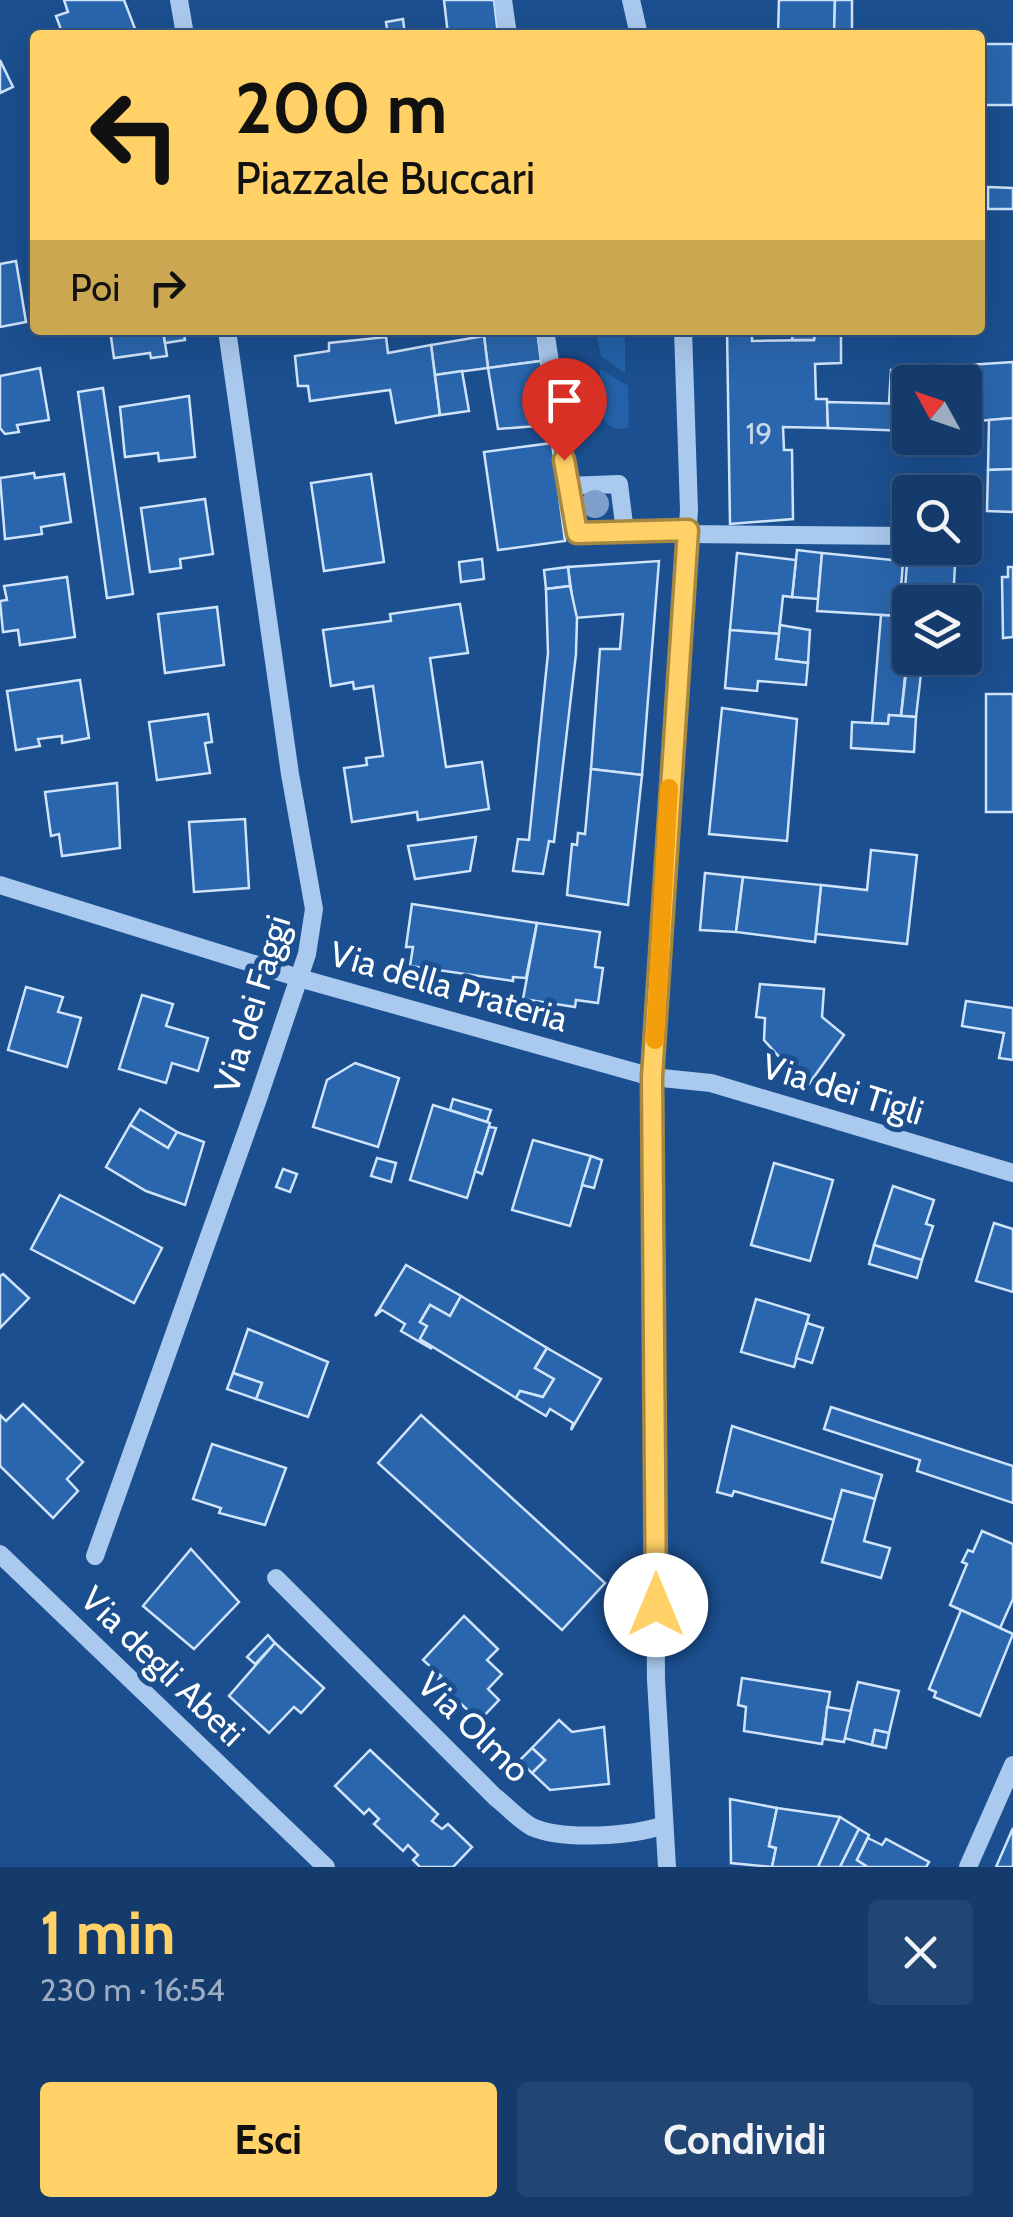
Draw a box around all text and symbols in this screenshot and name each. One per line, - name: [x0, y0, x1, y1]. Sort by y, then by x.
- text: 200 m: [235, 65, 447, 151]
- icon: left: [70, 70, 200, 200]
- text: Piazzale Buccari: [235, 151, 535, 205]
- icon: right: [140, 260, 195, 315]
- text: Poi: [70, 264, 120, 311]
- pin: [522, 358, 607, 461]
- north arrow: [892, 365, 982, 455]
- map controls: [892, 365, 982, 675]
- icon: arrive: [537, 373, 592, 428]
- house number: 19: [746, 415, 772, 452]
- button: search: [892, 475, 982, 565]
- button: layers: [892, 585, 982, 675]
- street label: Via dei Faggi: [205, 910, 299, 1098]
- street label: Via della Prateria: [325, 932, 573, 1041]
- street label: Via dei Tigli: [757, 1044, 929, 1134]
- position arrow: [604, 1553, 708, 1657]
- street label: Via degli Abeti: [72, 1577, 254, 1755]
- street label: Via Olmo: [409, 1663, 539, 1791]
- text: 1 min: [40, 1896, 175, 1969]
- button: close: [868, 1900, 973, 2005]
- text: 230 m · 16:54: [40, 1970, 225, 2009]
- button: Esci: [40, 2082, 497, 2197]
- button: Condividi: [517, 2082, 973, 2197]

